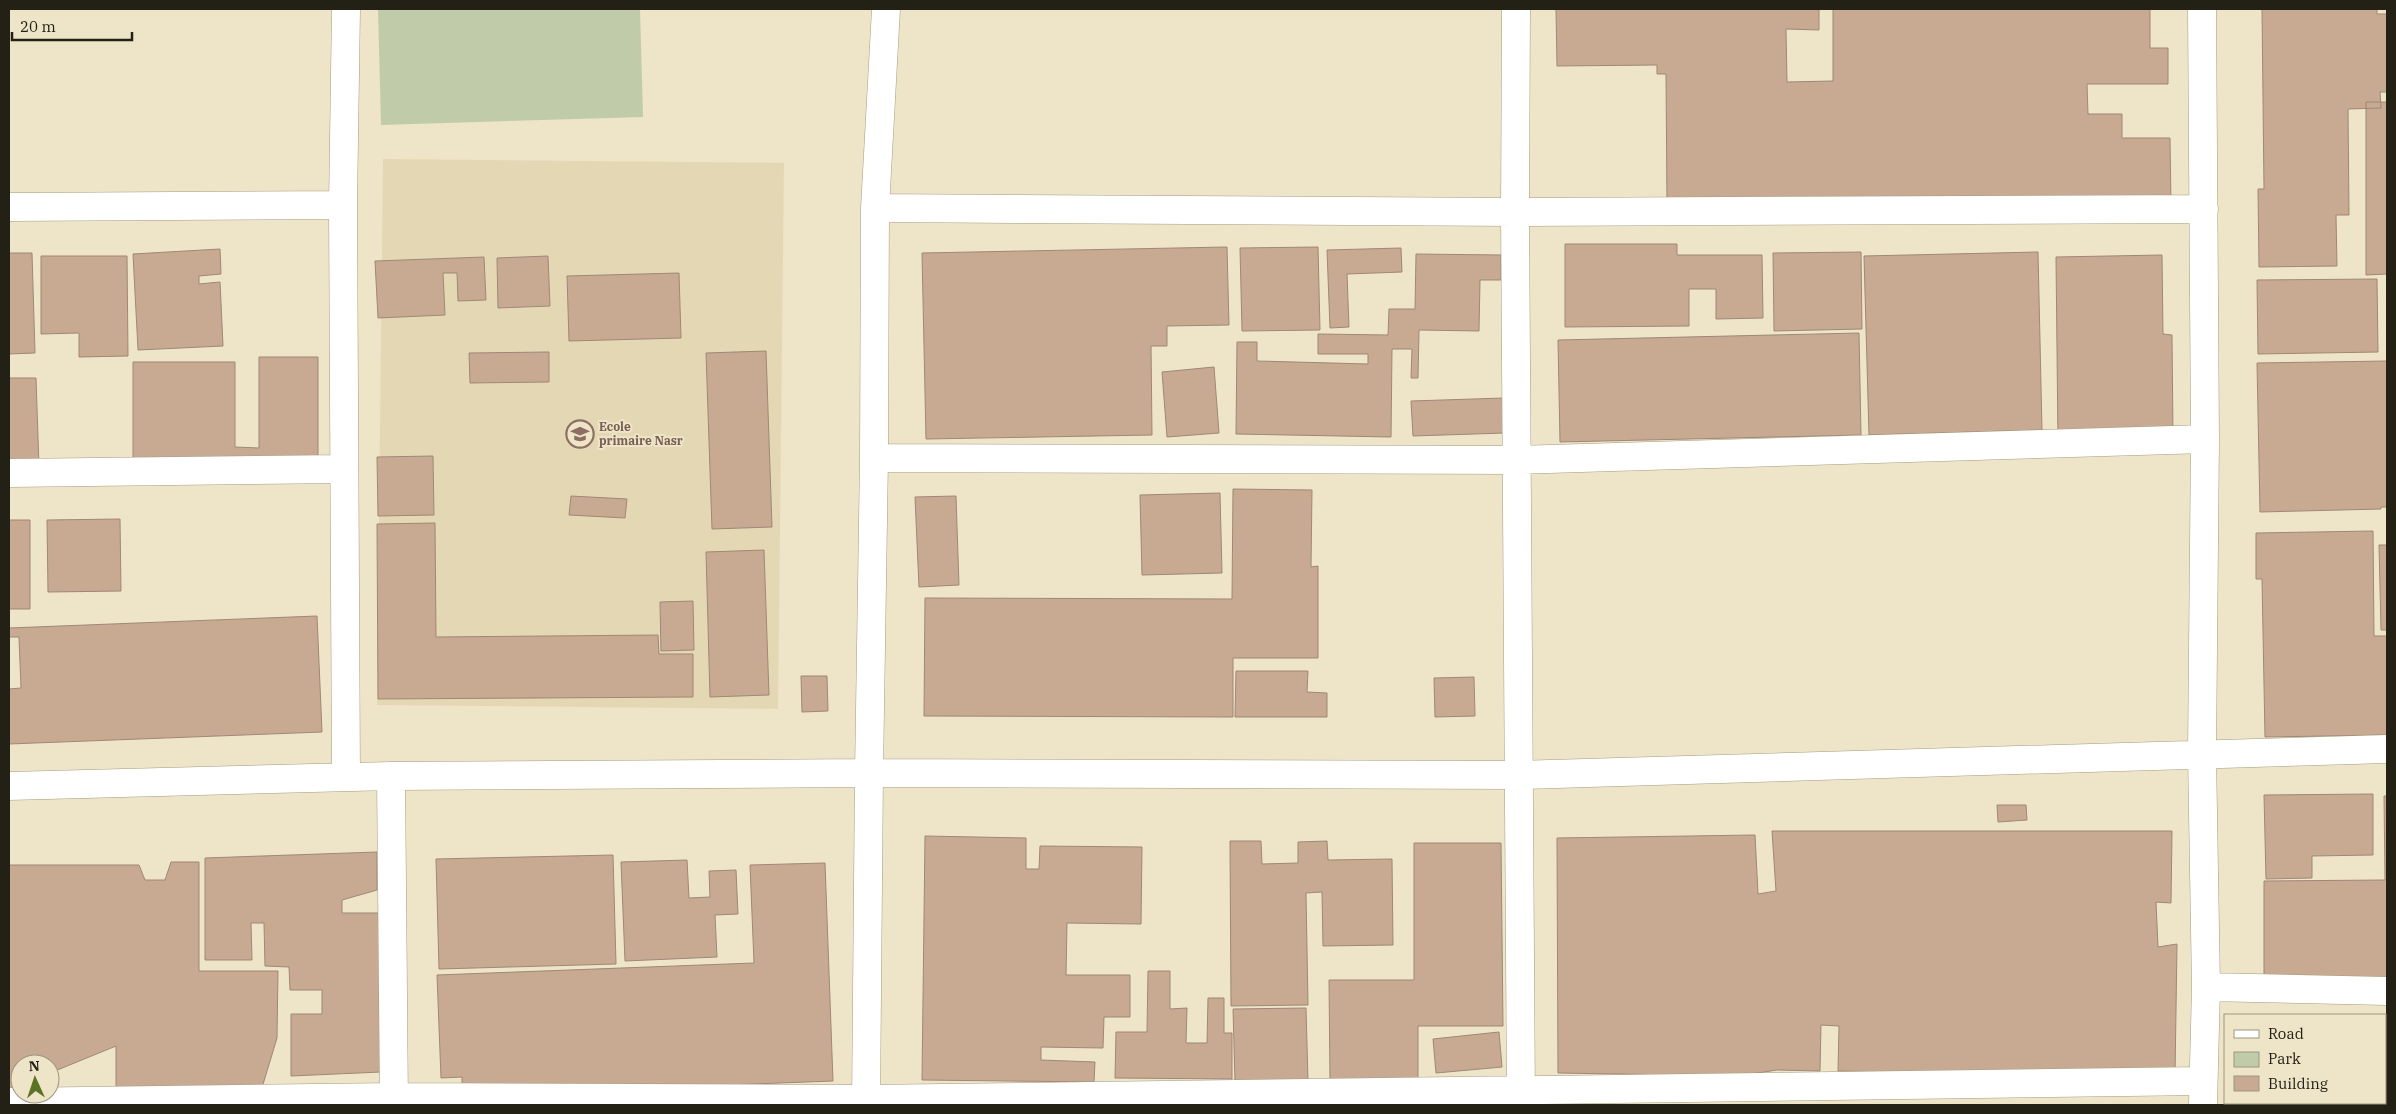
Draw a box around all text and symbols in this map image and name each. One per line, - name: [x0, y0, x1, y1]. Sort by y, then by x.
- scale bar: [12, 10, 132, 42]
- text: 20 m: [20, 17, 56, 36]
- school or university icon: Ecole primaire Nasr: [565, 419, 595, 449]
- place label: Ecole primaire Nasr: [599, 419, 683, 448]
- legend: [2224, 1014, 2386, 1104]
- text: Road: [2268, 1024, 2304, 1043]
- text: Park: [2268, 1049, 2301, 1068]
- north arrow: [10, 1054, 60, 1104]
- text: N: [28, 1057, 40, 1075]
- text: Building: [2268, 1074, 2328, 1093]

